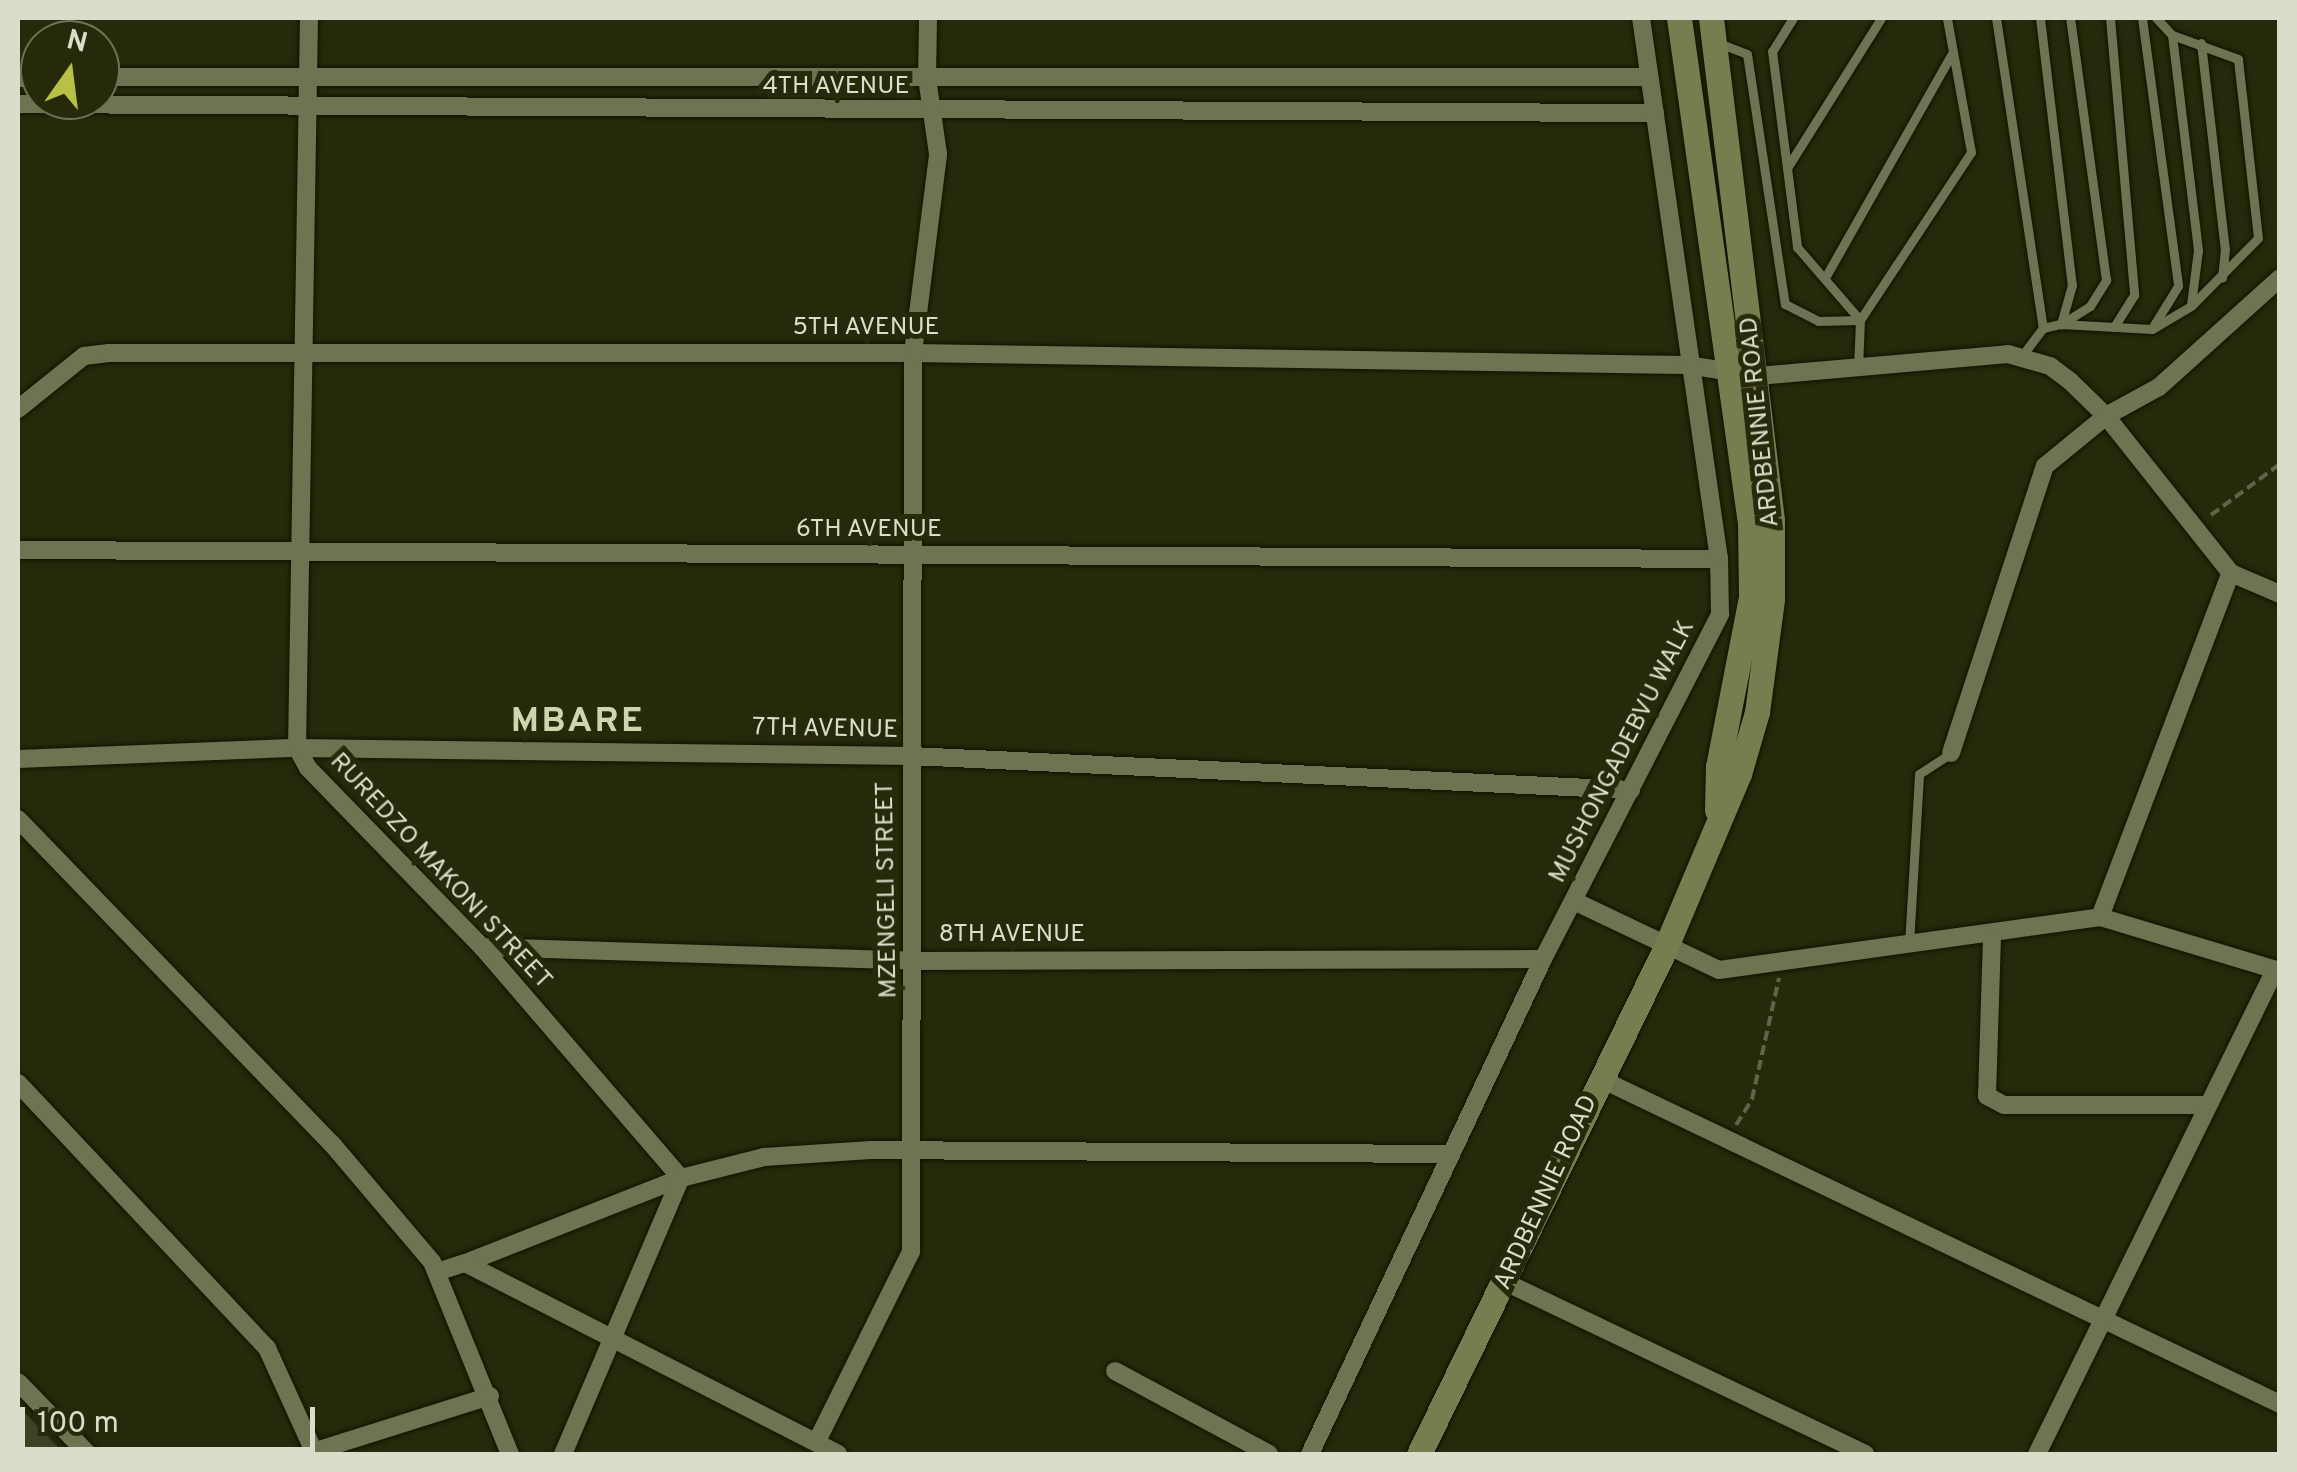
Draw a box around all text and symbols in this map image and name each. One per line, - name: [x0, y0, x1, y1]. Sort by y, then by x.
- north arrow: [20, 20, 120, 120]
- text: N: [63, 23, 91, 63]
- street label: 4TH AVENUE: [762, 72, 910, 102]
- street label: 5TH AVENUE: [792, 313, 940, 343]
- street label: ARDBENNIE ROAD: [1735, 315, 1787, 529]
- street label: 6TH AVENUE: [796, 515, 942, 545]
- street label: MUSHONGADEBVU WALK: [1543, 615, 1703, 889]
- district label: MBARE: [511, 701, 645, 743]
- street label: 7TH AVENUE: [751, 714, 899, 746]
- street label: RUREDZO MAKONI STREET: [323, 748, 557, 996]
- street label: MZENGELI STREET: [871, 781, 905, 999]
- street label: 8TH AVENUE: [938, 920, 1086, 950]
- street label: ARDBENNIE ROAD: [1489, 1091, 1605, 1295]
- scale bar: [25, 1387, 320, 1449]
- text: 100 m: [37, 1406, 119, 1443]

